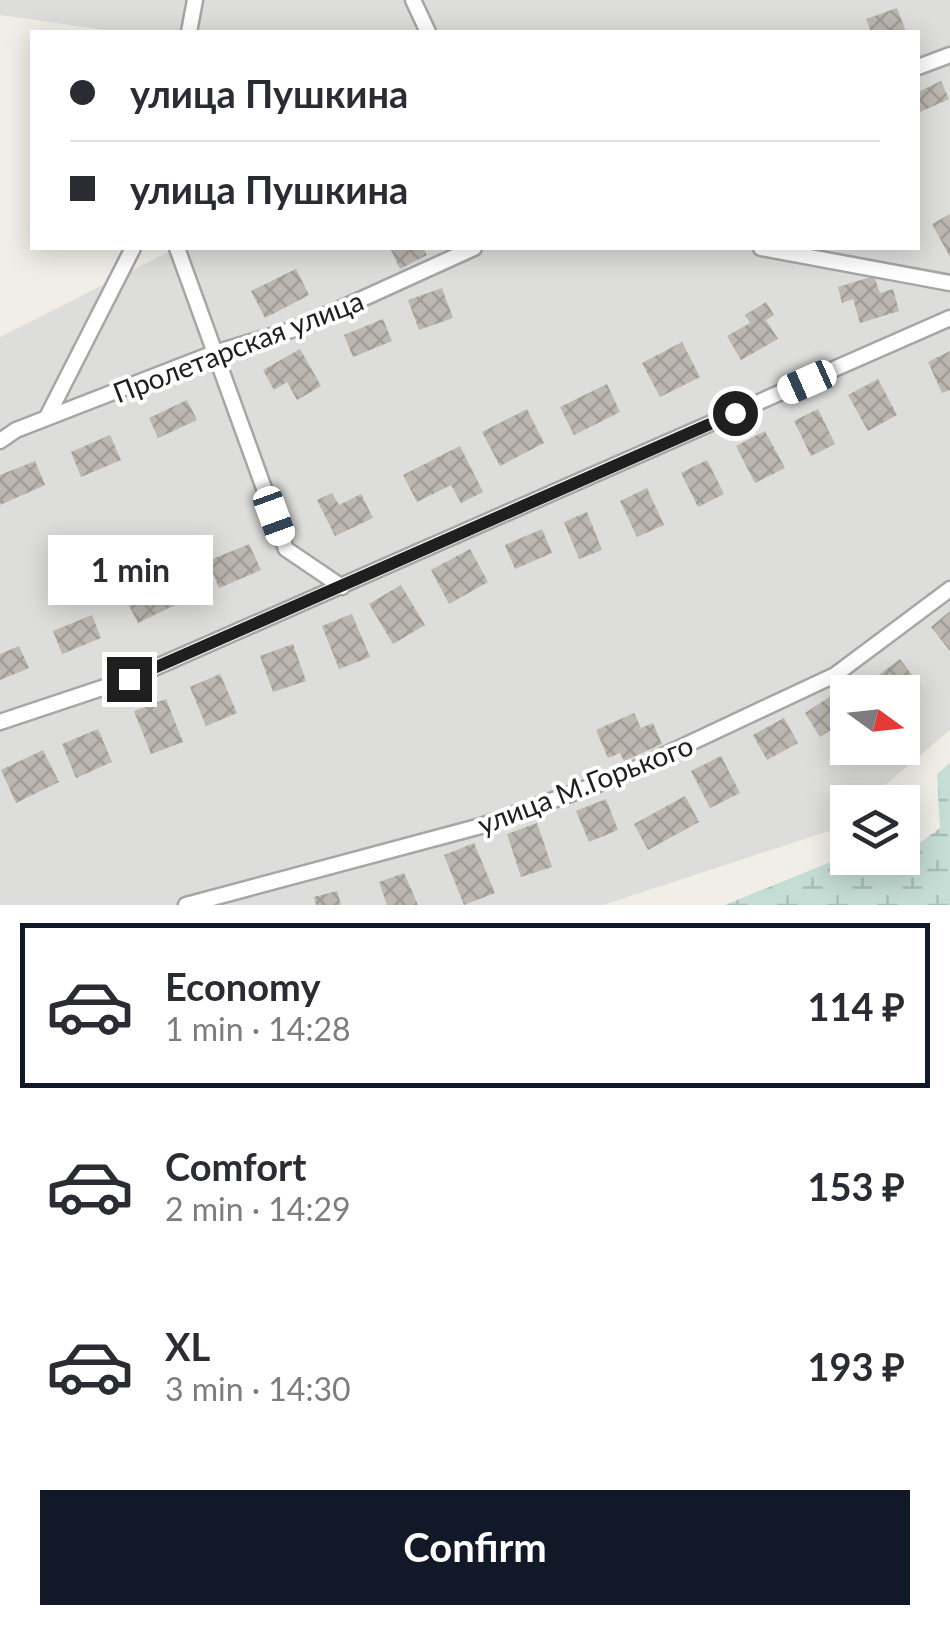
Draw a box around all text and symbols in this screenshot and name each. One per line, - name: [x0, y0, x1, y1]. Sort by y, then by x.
- text: улица Пушкина: [130, 70, 408, 116]
- text: улица Пушкина: [130, 166, 408, 212]
- street label: Пролетарская улица: [108, 283, 368, 409]
- car: [773, 356, 841, 408]
- route start: [713, 391, 758, 436]
- car: [250, 483, 298, 549]
- callout: 1 min: [46, 534, 212, 604]
- text: 1 min: [91, 550, 170, 589]
- route end: [107, 657, 152, 702]
- north arrow: [830, 675, 920, 765]
- map controls: [830, 675, 920, 875]
- street label: улица М.Горького: [472, 727, 698, 841]
- button: layers: [830, 785, 920, 875]
- icon: car: [45, 961, 135, 1051]
- text: Economy: [165, 963, 320, 1009]
- text: 114 ₽: [808, 983, 905, 1029]
- text: 1 min · 14:28: [165, 1009, 351, 1048]
- icon: car: [45, 1141, 135, 1231]
- text: Comfort: [165, 1143, 306, 1189]
- text: 153 ₽: [808, 1163, 905, 1209]
- text: 2 min · 14:29: [165, 1189, 351, 1228]
- icon: car: [45, 1321, 135, 1411]
- text: XL: [165, 1323, 210, 1369]
- text: 193 ₽: [808, 1343, 905, 1389]
- text: 3 min · 14:30: [165, 1369, 351, 1408]
- button: Confirm: [40, 1490, 910, 1605]

